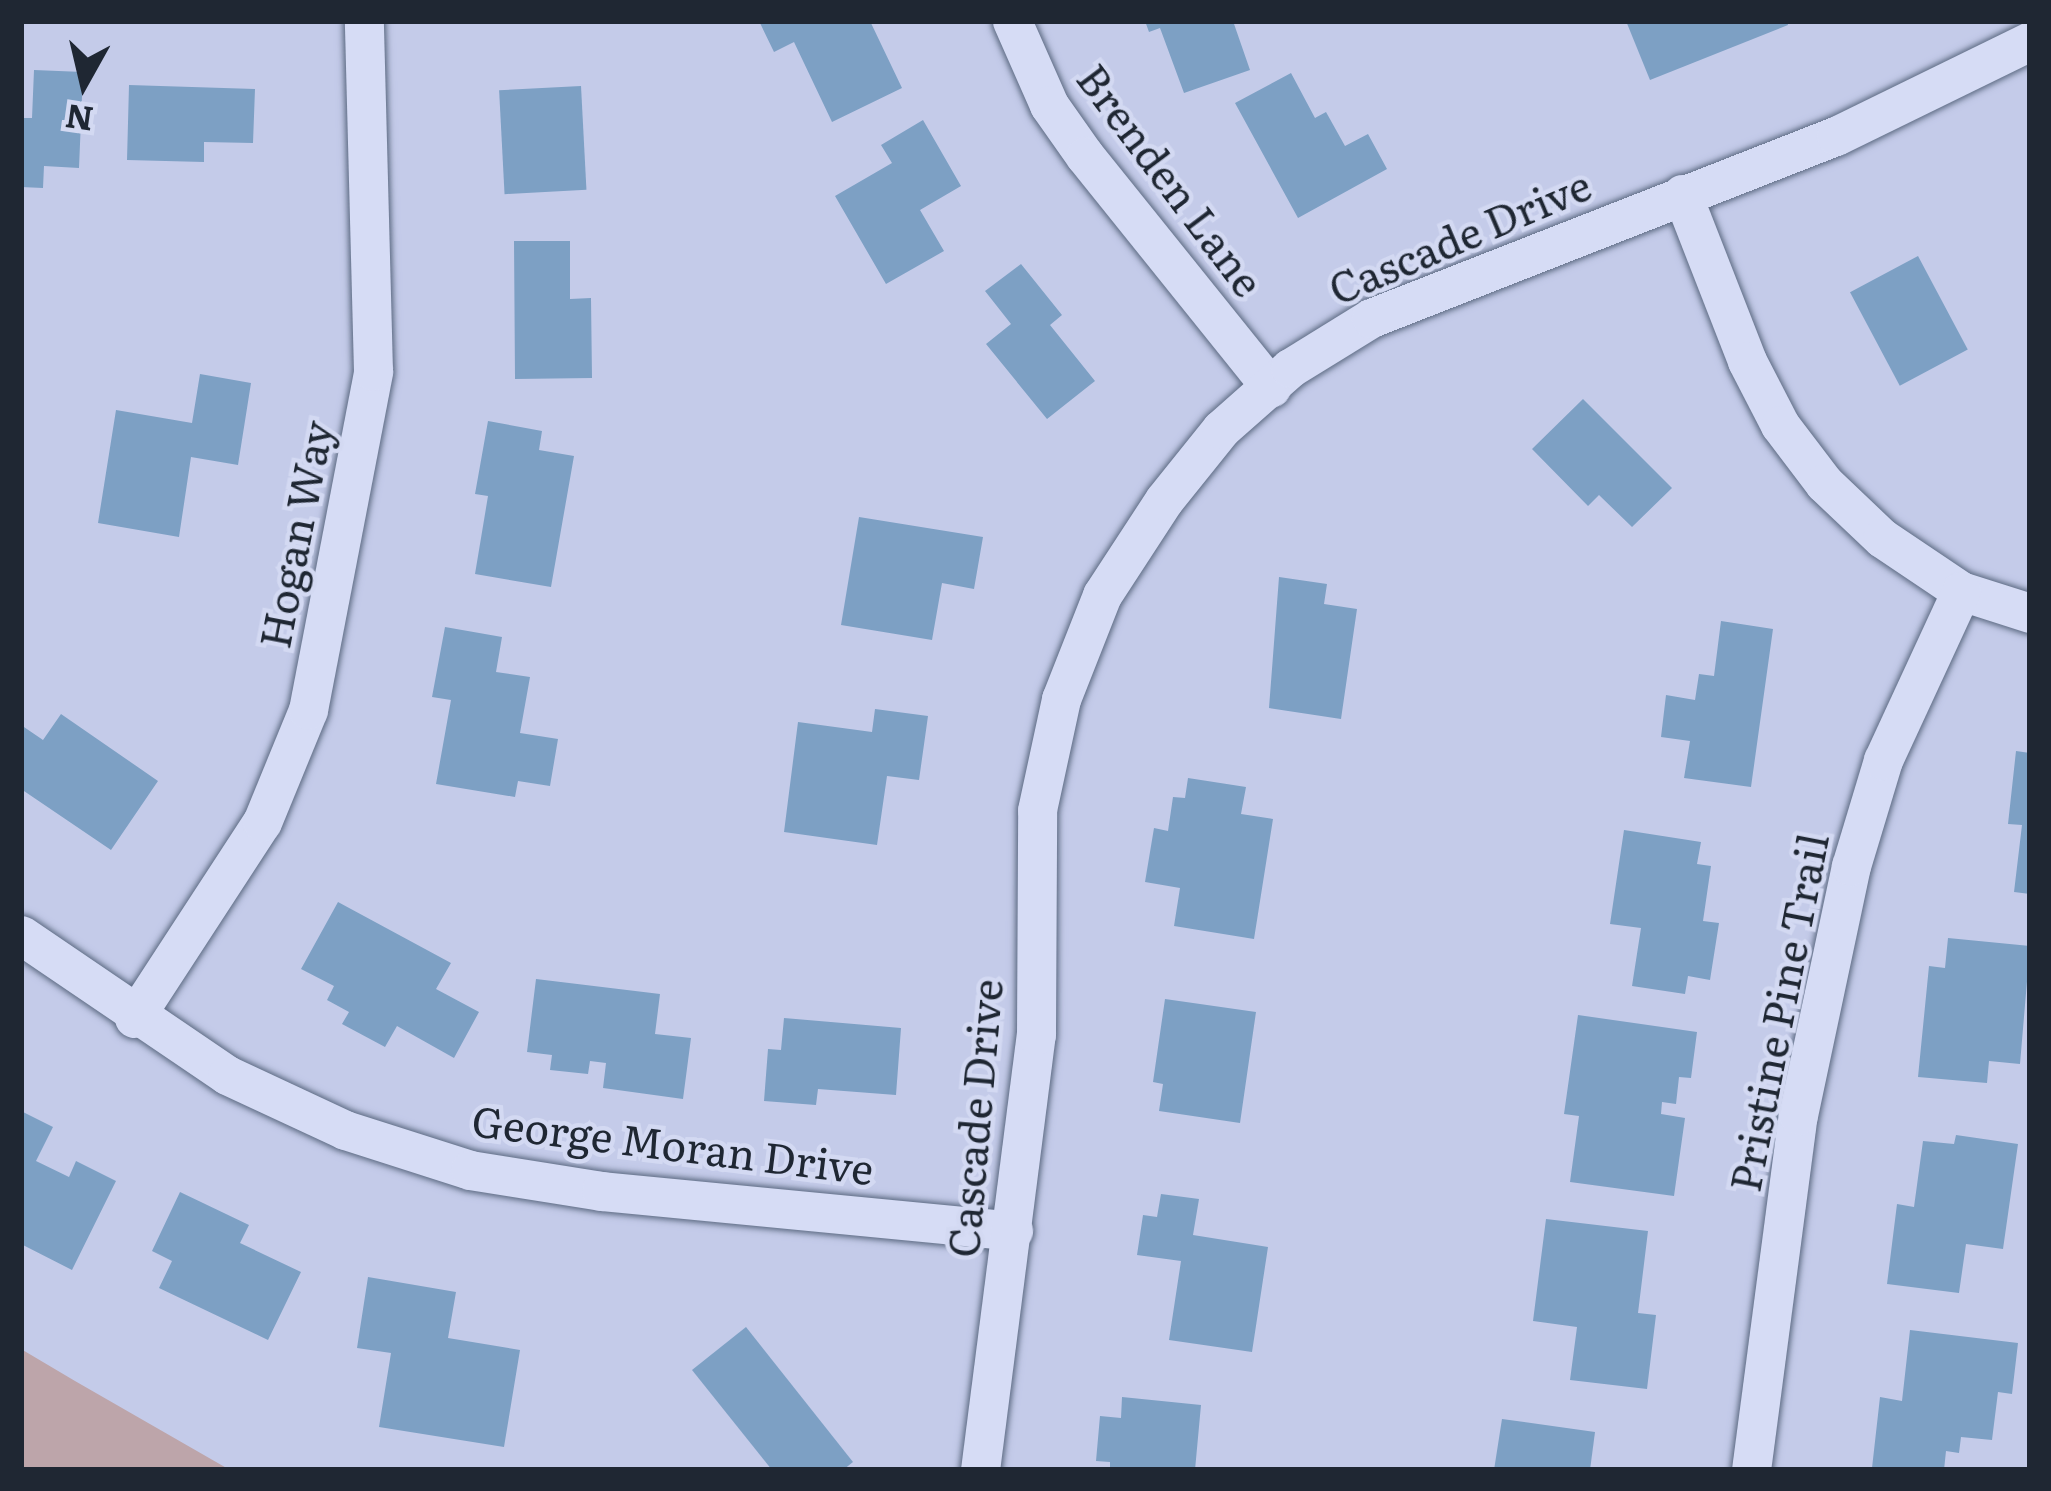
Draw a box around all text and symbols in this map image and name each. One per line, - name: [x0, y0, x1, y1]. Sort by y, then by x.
- north arrow: [24, 24, 144, 144]
- street label: Brenden Lane: [1068, 53, 1276, 305]
- text: N: [62, 94, 96, 146]
- street label: Cascade Drive: [1321, 157, 1597, 313]
- street label: Hogan Way: [247, 416, 341, 652]
- street label: Pristine Pine Trail: [1718, 829, 1836, 1195]
- street label: Cascade Drive: [936, 977, 1010, 1259]
- street label: George Moran Drive: [469, 1093, 877, 1193]

